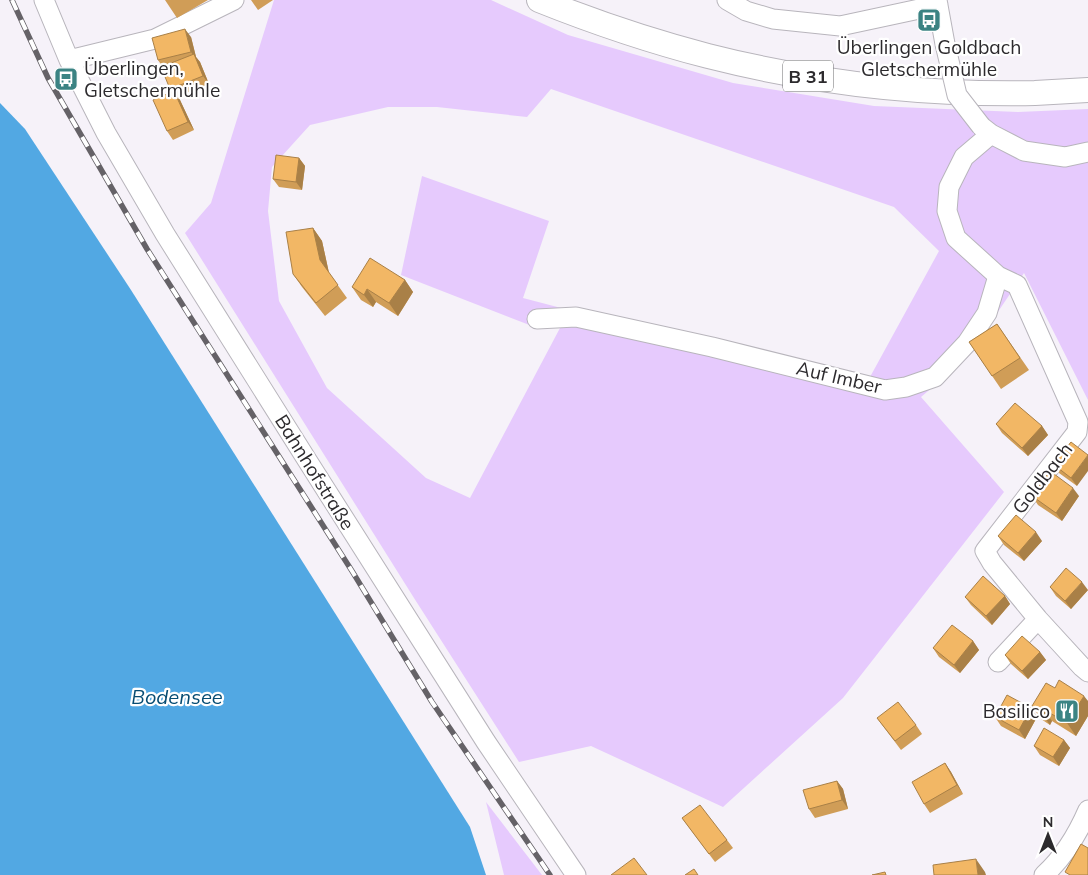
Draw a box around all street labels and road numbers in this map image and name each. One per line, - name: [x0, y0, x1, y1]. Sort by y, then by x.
- road number: B 31: [783, 60, 833, 92]
- street label: Auf Imber: [794, 356, 884, 398]
- street label: Bahnhofstraße: [270, 410, 360, 534]
- street label: Goldbach: [1007, 438, 1077, 518]

